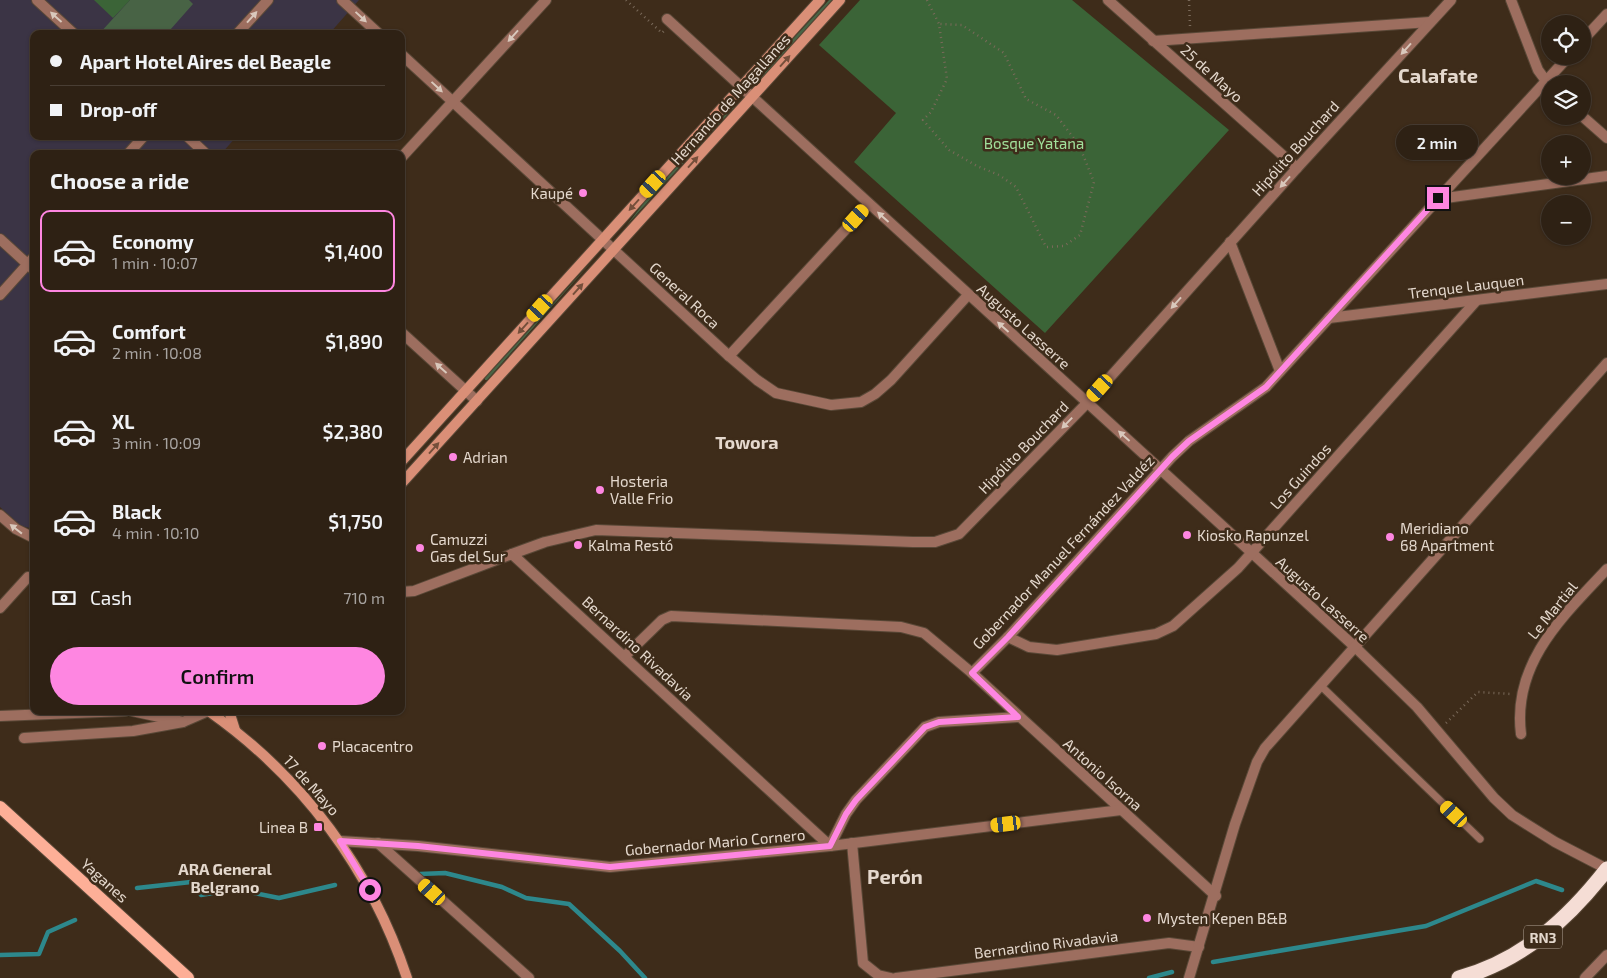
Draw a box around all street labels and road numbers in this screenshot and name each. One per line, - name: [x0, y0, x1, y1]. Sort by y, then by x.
- street label: Hernando de Magallanes: [667, 30, 793, 168]
- street label: 25 de Mayo: [1177, 40, 1247, 106]
- street label: Hipólito Bouchard: [1248, 97, 1342, 199]
- street label: General Roca: [646, 258, 724, 332]
- street label: Trenque Lauquen: [1407, 270, 1525, 302]
- street label: Augusto Lasserre: [974, 279, 1074, 373]
- street label: Hipólito Bouchard: [974, 397, 1072, 497]
- street label: Los Guindos: [1266, 439, 1334, 513]
- street label: Gobernador Manuel Fernández Valdéz: [968, 451, 1158, 653]
- street label: Augusto Lasserre: [1273, 552, 1373, 646]
- street label: Le Martial: [1523, 577, 1581, 642]
- street label: Bernardino Rivadavia: [579, 592, 697, 704]
- street label: Antonio Isorna: [1060, 734, 1146, 814]
- street label: 17 de Mayo: [280, 751, 344, 819]
- street label: Gobernador Mario Cornero: [624, 825, 806, 859]
- street label: Yaganes: [78, 854, 132, 906]
- street label: Bernardino Rivadavia: [973, 926, 1119, 962]
- road number: RN3: [1524, 926, 1562, 949]

